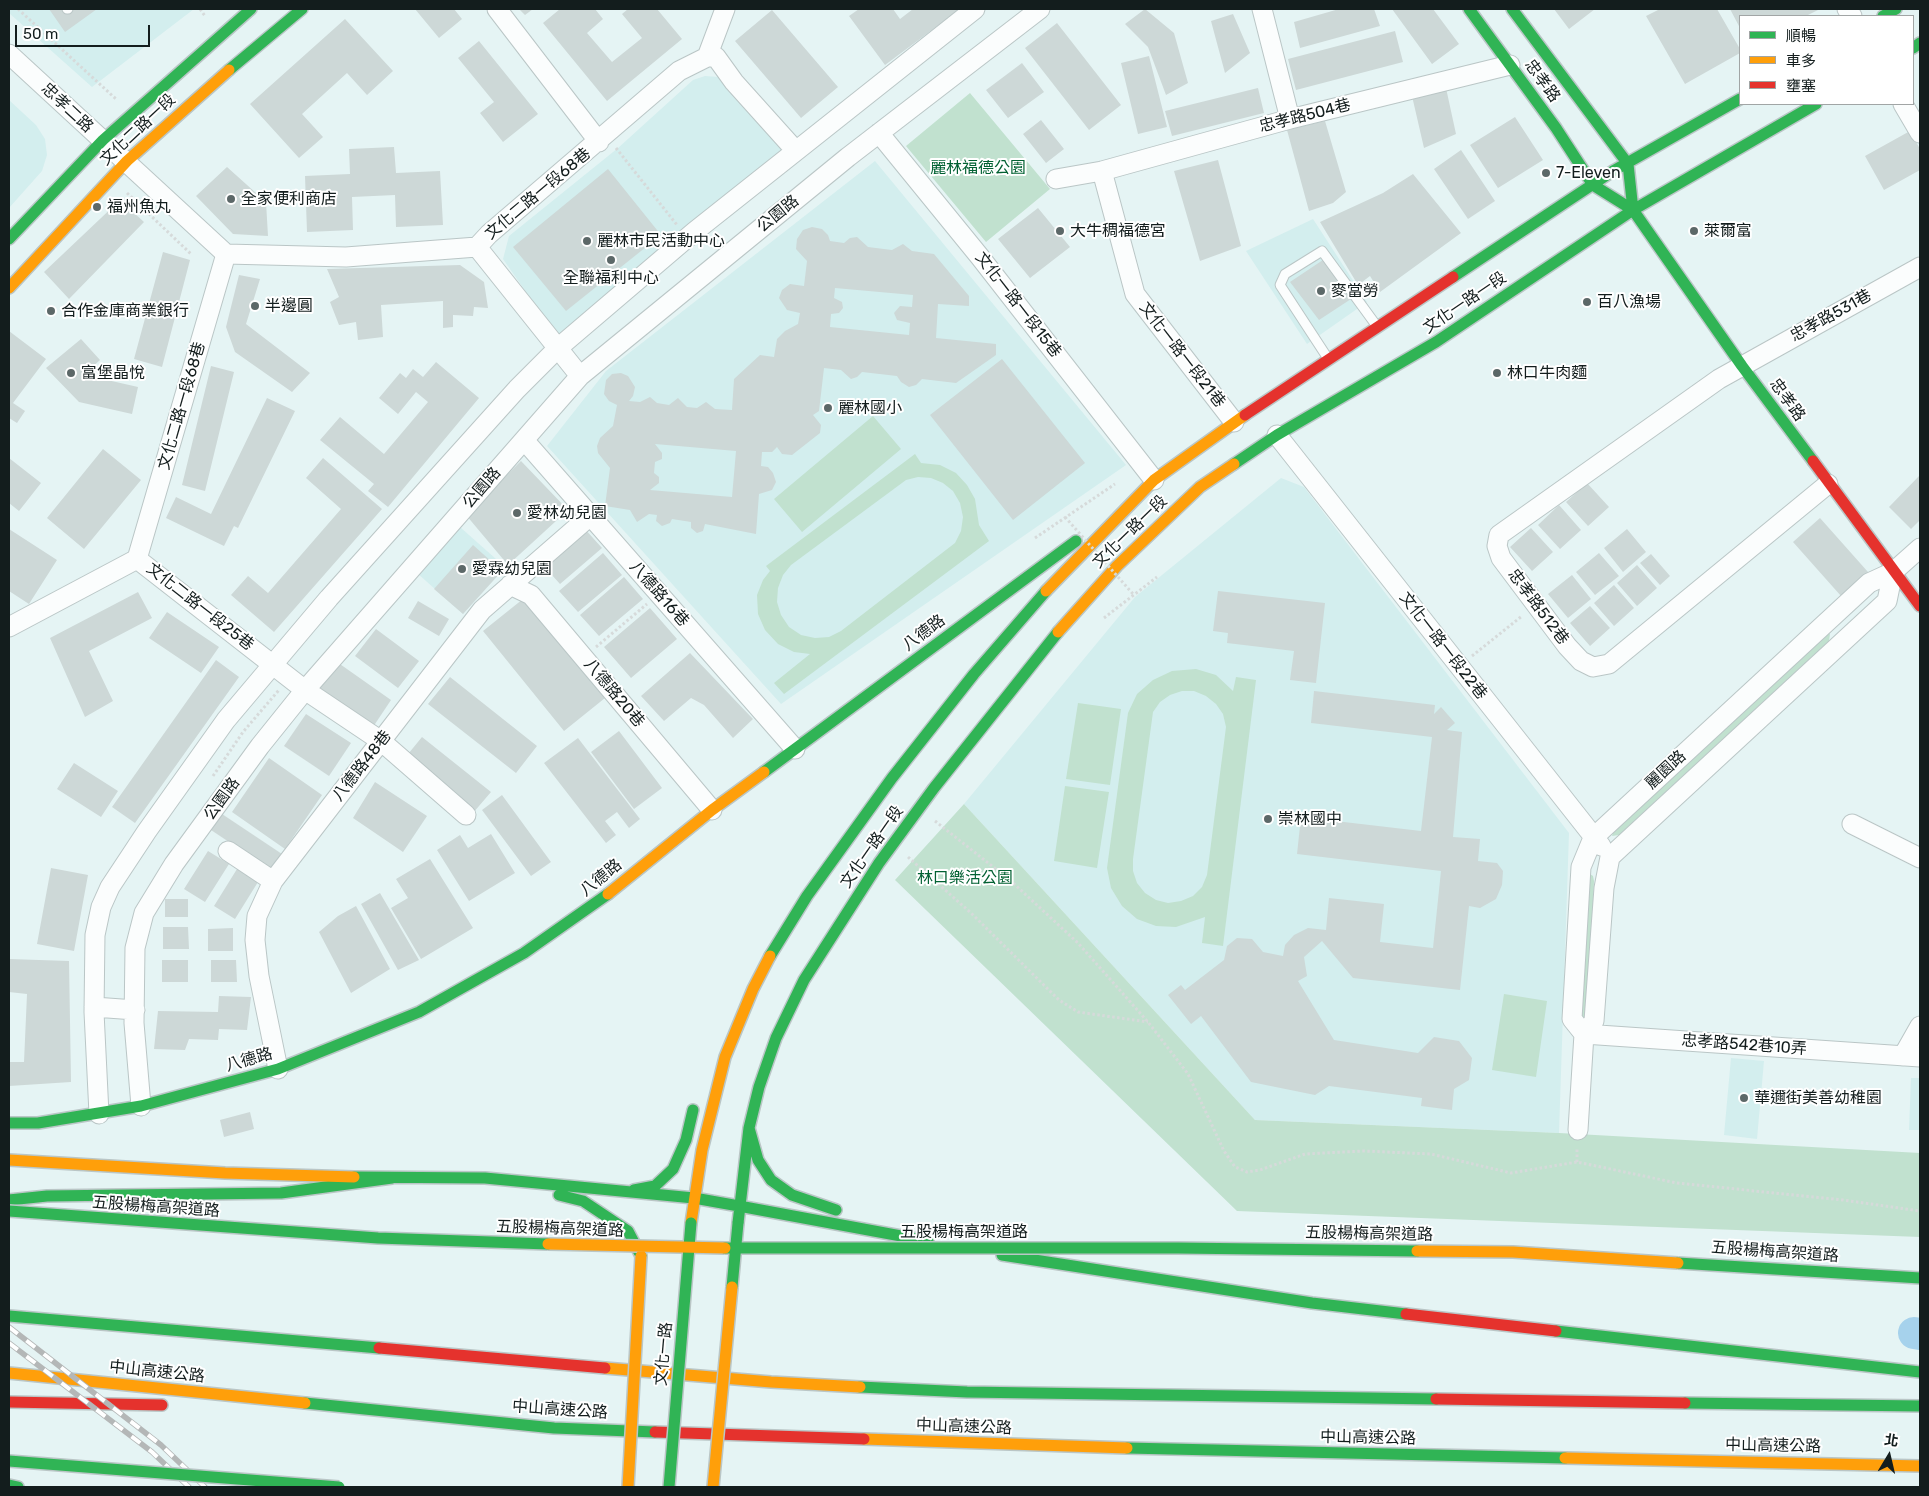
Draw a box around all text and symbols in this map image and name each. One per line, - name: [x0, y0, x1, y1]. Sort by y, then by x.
- scale bar: [18, 15, 152, 47]
- legend: [1739, 15, 1914, 105]
- text: 50 m: [23, 25, 58, 43]
- text: 順暢: [1786, 27, 1816, 45]
- text: 車多: [1786, 52, 1816, 70]
- street label: 忠孝路: [1520, 56, 1564, 106]
- text: 壅塞: [1786, 77, 1816, 95]
- street label: 忠孝二路: [37, 79, 97, 137]
- street label: 文化二路一段: [96, 90, 180, 170]
- street label: 忠孝路504巷: [1257, 95, 1353, 137]
- street label: 文化二路一段68巷: [481, 144, 595, 244]
- park label: 麗林福德公園: [930, 158, 1026, 178]
- place label: 7-Eleven: [1556, 163, 1621, 183]
- marker: 7-Eleven: [1540, 167, 1552, 179]
- place label: 全家便利商店: [241, 189, 337, 209]
- street label: 公園路: [753, 191, 803, 237]
- marker: 全家便利商店: [225, 193, 237, 205]
- place label: 福州魚丸: [107, 197, 171, 217]
- marker: 福州魚丸: [91, 201, 103, 213]
- place label: 大牛稠福德宮: [1070, 221, 1166, 241]
- place label: 萊爾富: [1704, 221, 1752, 241]
- marker: 大牛稠福德宮: [1054, 225, 1066, 237]
- marker: 萊爾富: [1688, 225, 1700, 237]
- place label: 麗林市民活動中心: [597, 231, 725, 251]
- marker: 麗林市民活動中心: [581, 235, 593, 247]
- street label: 文化一路一段15巷: [971, 249, 1065, 361]
- marker: 全聯福利中心: [605, 254, 617, 266]
- place label: 全聯福利中心: [563, 268, 659, 288]
- street label: 文化一路一段: [1420, 268, 1510, 338]
- place label: 麥當勞: [1331, 281, 1379, 301]
- marker: 麥當勞: [1315, 285, 1327, 297]
- street label: 忠孝路531巷: [1787, 286, 1875, 346]
- place label: 百八漁場: [1597, 292, 1661, 312]
- place label: 半邊圓: [265, 296, 313, 316]
- marker: 百八漁場: [1581, 296, 1593, 308]
- street label: 文化一路一段21巷: [1135, 299, 1229, 411]
- marker: 半邊圓: [249, 300, 261, 312]
- place label: 合作金庫商業銀行: [61, 301, 189, 321]
- marker: 合作金庫商業銀行: [45, 305, 57, 317]
- street label: 文化二路一段68巷: [155, 340, 209, 472]
- place label: 富堡晶悅: [81, 363, 145, 383]
- place label: 林口牛肉麵: [1507, 363, 1587, 383]
- marker: 富堡晶悅: [65, 367, 77, 379]
- marker: 林口牛肉麵: [1491, 367, 1503, 379]
- street label: 忠孝路: [1765, 375, 1809, 425]
- place label: 麗林國小: [838, 398, 902, 418]
- marker: 麗林國小: [822, 402, 834, 414]
- street label: 公園路: [459, 464, 505, 512]
- street label: 文化一路一段: [1089, 492, 1171, 572]
- place label: 愛林幼兒園: [527, 503, 607, 523]
- marker: 愛林幼兒園: [511, 507, 523, 519]
- street label: 八德路16巷: [625, 557, 693, 631]
- street label: 文化二路一段25巷: [143, 559, 257, 655]
- place label: 愛霖幼兒園: [472, 559, 552, 579]
- marker: 愛霖幼兒園: [456, 563, 468, 575]
- street label: 忠孝路512巷: [1503, 565, 1573, 649]
- street label: 文化一路一段22巷: [1395, 589, 1491, 703]
- street label: 八德路: [899, 611, 949, 655]
- street label: 八德路20巷: [580, 655, 648, 731]
- street label: 八德路48巷: [329, 727, 395, 805]
- street label: 麗園路: [1642, 747, 1690, 793]
- street label: 公園路: [200, 774, 244, 824]
- street label: 文化一路一段: [837, 802, 907, 892]
- place label: 崇林國中: [1278, 809, 1342, 829]
- marker: 崇林國中: [1262, 813, 1274, 825]
- street label: 八德路: [576, 855, 626, 901]
- park label: 林口樂活公園: [917, 868, 1013, 888]
- street label: 忠孝路542巷10弄: [1681, 1031, 1807, 1059]
- street label: 八德路: [223, 1044, 275, 1076]
- place label: 華邇街美善幼稚園: [1754, 1088, 1882, 1108]
- marker: 華邇街美善幼稚園: [1738, 1092, 1750, 1104]
- street label: 五股楊梅高架道路: [91, 1193, 221, 1221]
- street label: 五股楊梅高架道路: [496, 1217, 624, 1241]
- street label: 五股楊梅高架道路: [900, 1222, 1028, 1242]
- street label: 五股楊梅高架道路: [1305, 1223, 1433, 1245]
- street label: 五股楊梅高架道路: [1710, 1238, 1840, 1266]
- street label: 文化一路: [652, 1321, 676, 1387]
- street label: 中山高速公路: [108, 1357, 206, 1387]
- street label: 中山高速公路: [511, 1397, 609, 1423]
- street label: 中山高速公路: [916, 1416, 1012, 1438]
- street label: 中山高速公路: [1320, 1428, 1416, 1448]
- north arrow: [1864, 1431, 1914, 1481]
- text: 北: [1883, 1431, 1900, 1450]
- street label: 中山高速公路: [1725, 1436, 1821, 1456]

